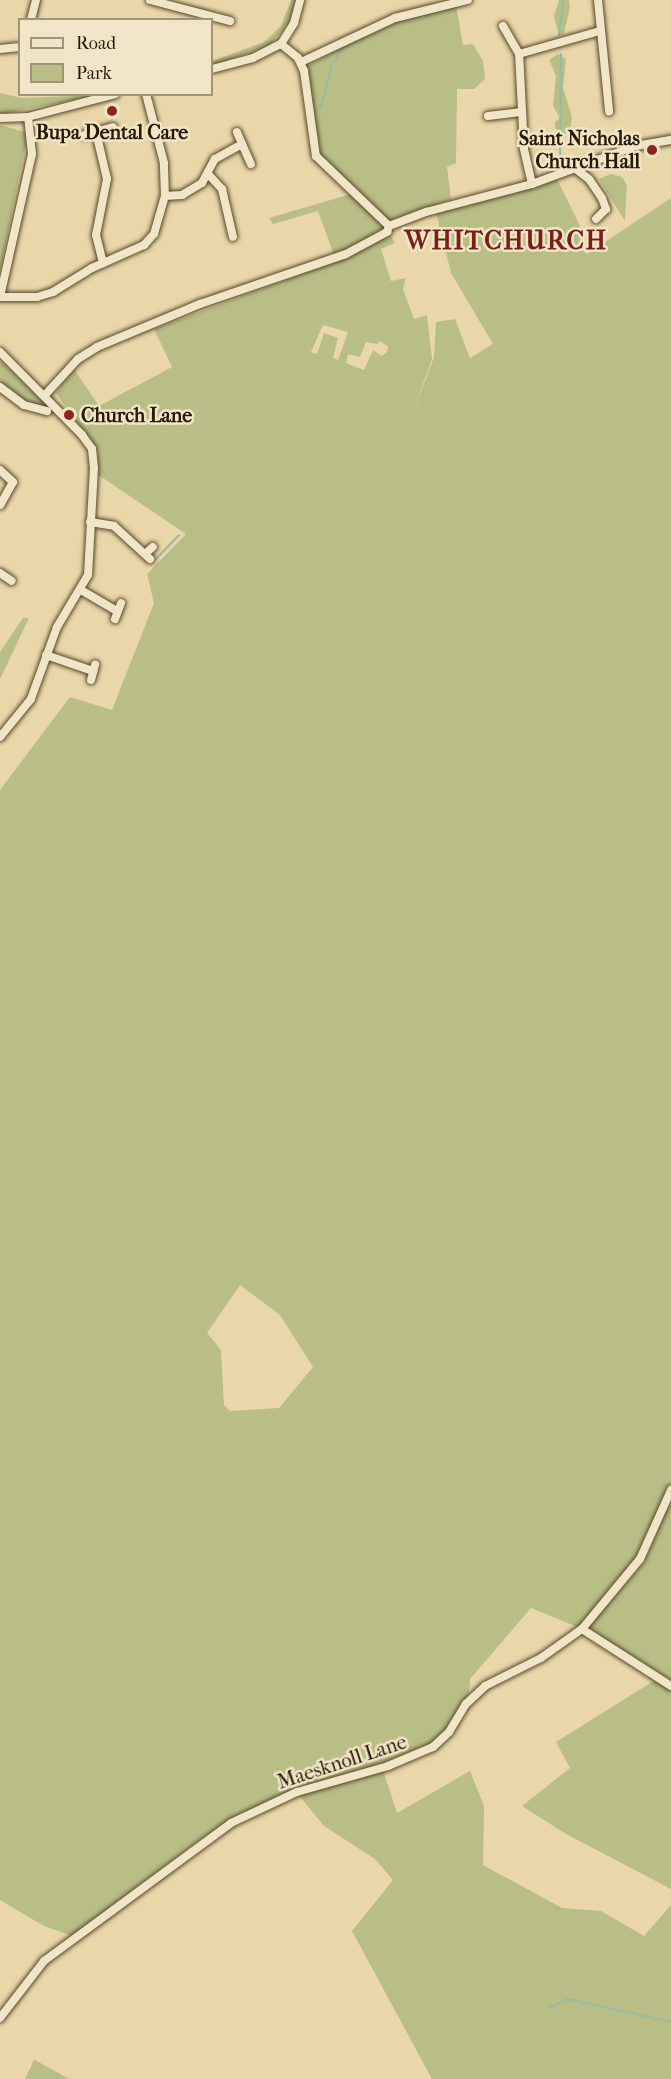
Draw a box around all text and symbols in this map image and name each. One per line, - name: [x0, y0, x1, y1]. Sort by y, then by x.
- legend: [18, 18, 213, 96]
- text: Road: [76, 33, 116, 54]
- text: Park: [76, 63, 112, 84]
- marker: Bupa Dental Care: [105, 104, 119, 118]
- place label: Bupa Dental Care: [36, 120, 188, 144]
- place label: Saint Nicholas Church Hall: [519, 126, 640, 173]
- marker: Saint Nicholas Church Hall: [645, 143, 659, 157]
- district label: WHITCHURCH: [404, 225, 608, 257]
- place label: Church Lane: [81, 403, 192, 427]
- marker: Church Lane: [62, 408, 76, 422]
- street label: Maesknoll Lane: [274, 1730, 410, 1794]

